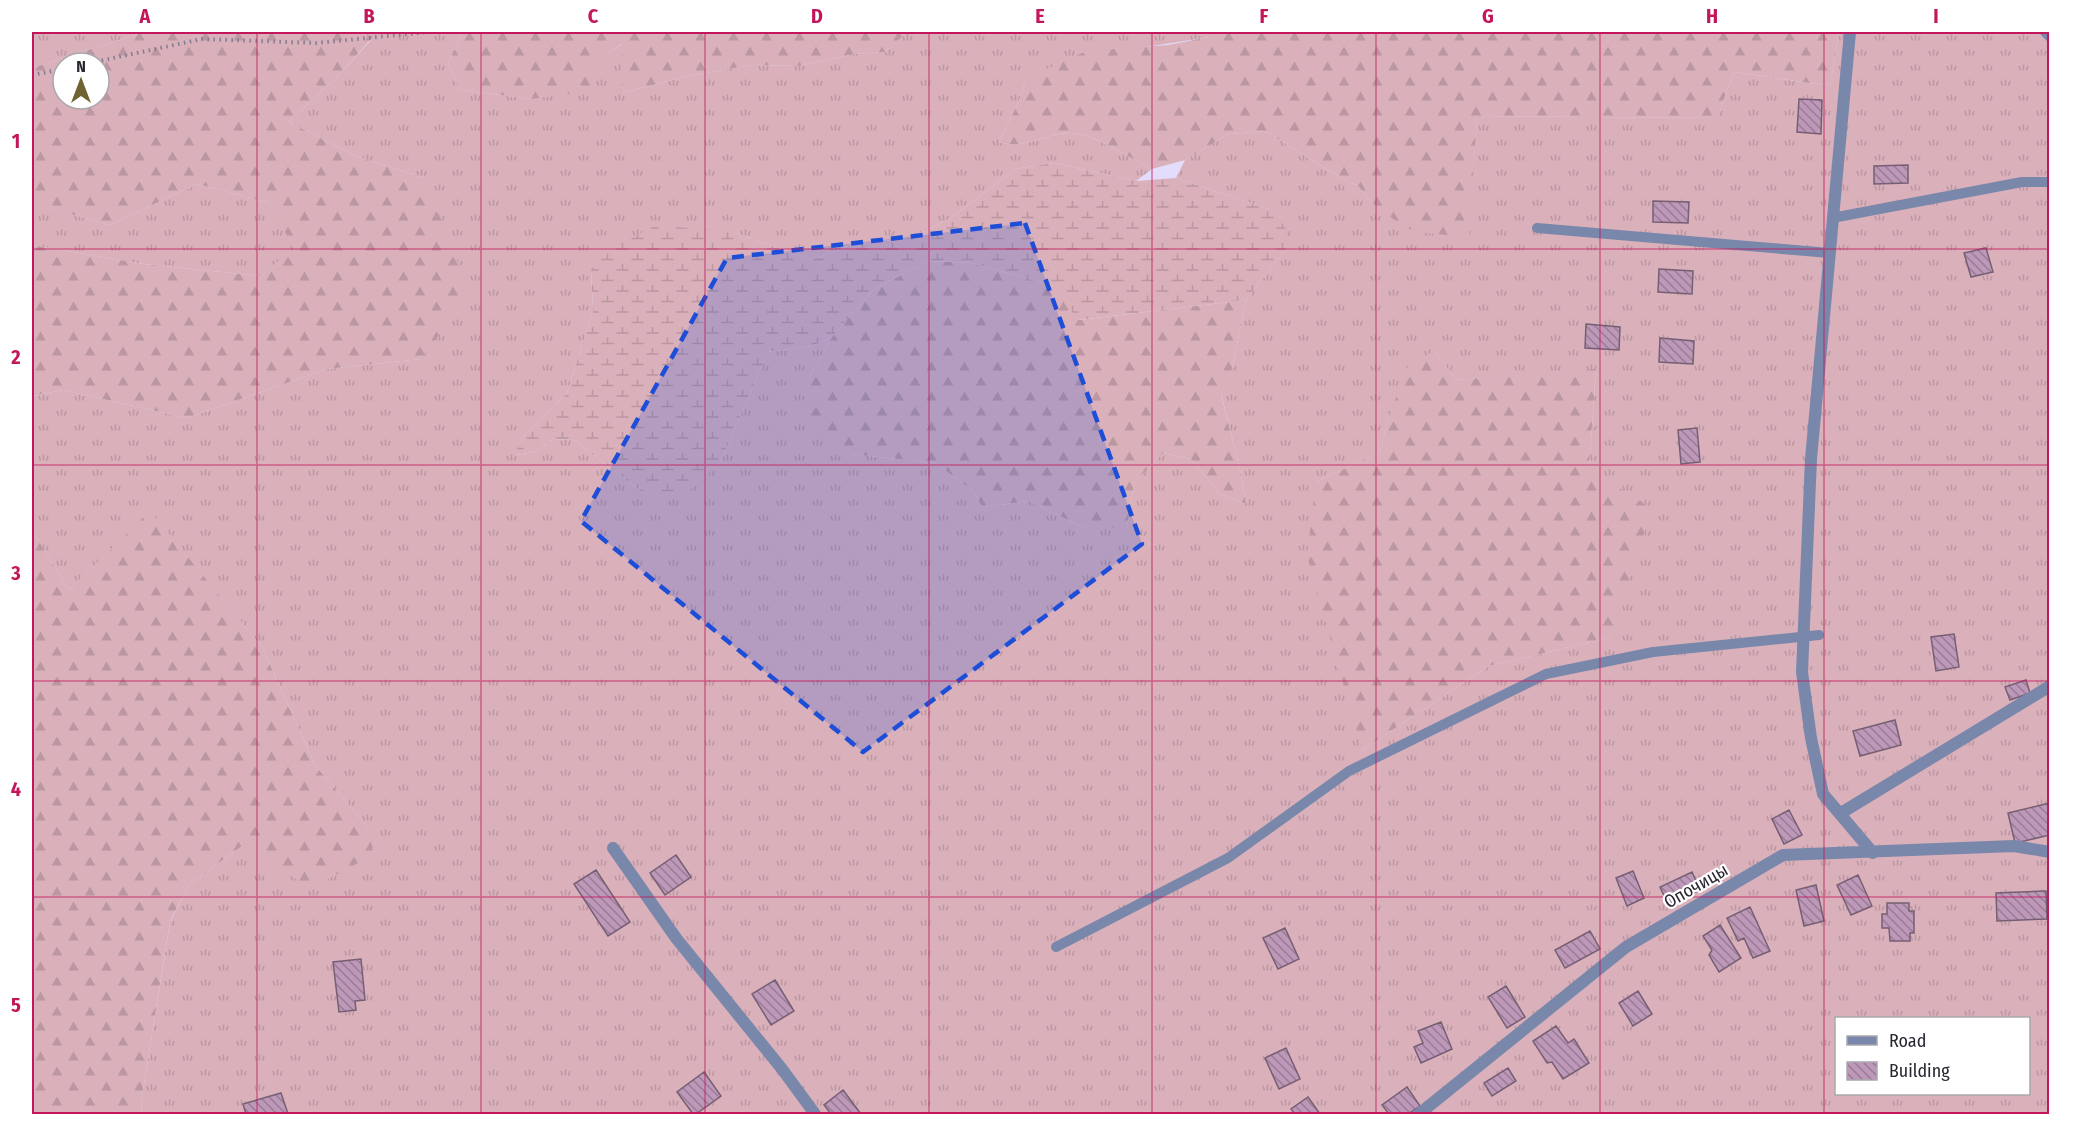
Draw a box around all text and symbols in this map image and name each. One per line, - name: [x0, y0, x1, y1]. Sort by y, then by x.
- text: A: [139, 4, 152, 28]
- text: B: [363, 4, 375, 28]
- text: C: [588, 4, 599, 28]
- text: D: [811, 4, 823, 28]
- text: E: [1035, 4, 1045, 28]
- text: F: [1260, 4, 1269, 28]
- text: G: [1482, 4, 1494, 28]
- text: H: [1706, 4, 1718, 28]
- text: I: [1933, 4, 1939, 28]
- north arrow: [51, 51, 111, 111]
- text: N: [76, 57, 86, 76]
- text: 1: [12, 129, 20, 153]
- text: 2: [10, 345, 21, 369]
- text: 3: [10, 561, 21, 585]
- text: 4: [11, 777, 21, 801]
- street label: Опочицы: [1660, 859, 1732, 913]
- text: 5: [11, 993, 21, 1017]
- legend: [1835, 1017, 2030, 1095]
- text: Road: [1889, 1030, 1926, 1052]
- text: Building: [1889, 1060, 1950, 1082]

